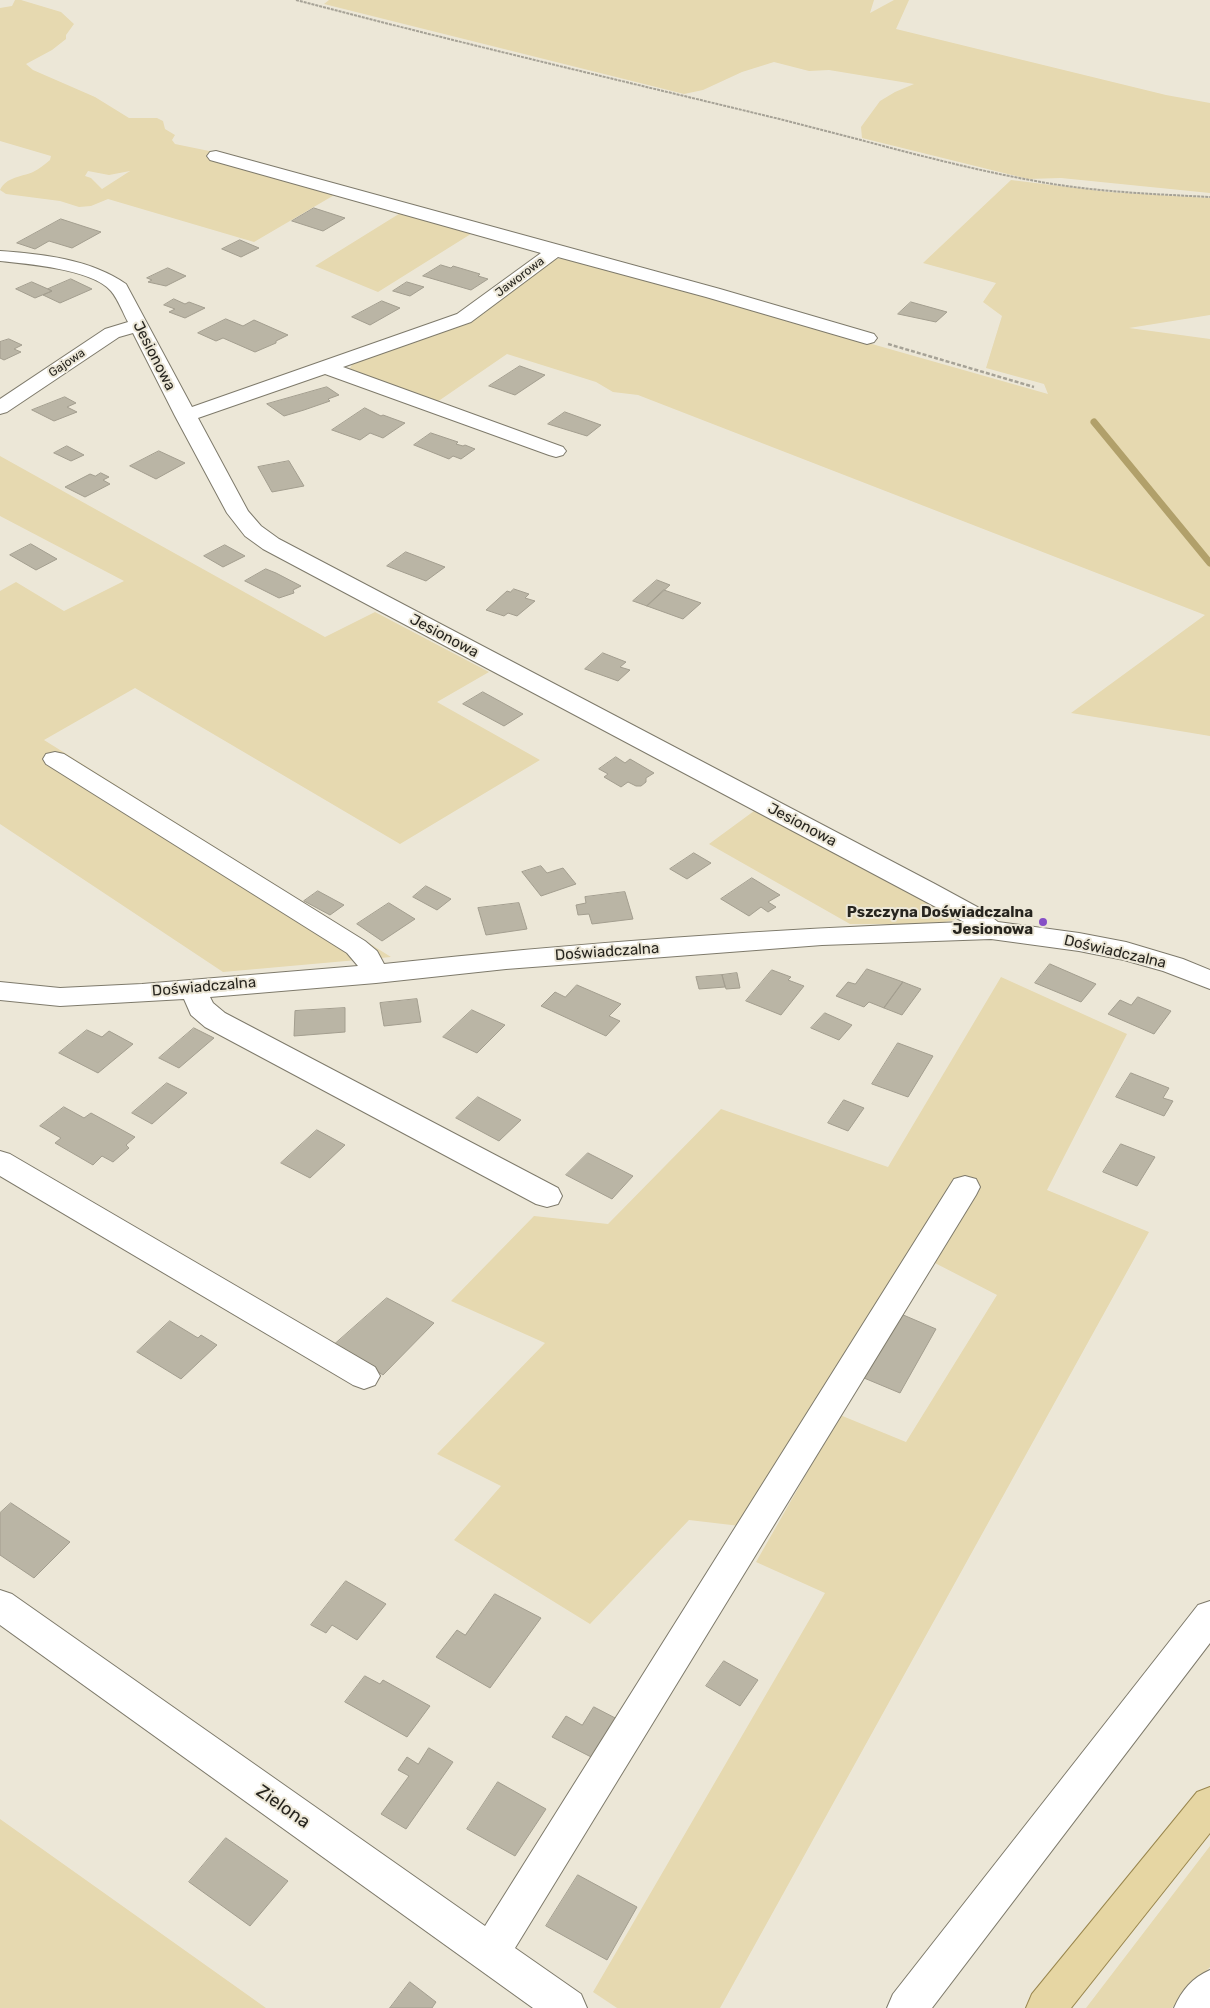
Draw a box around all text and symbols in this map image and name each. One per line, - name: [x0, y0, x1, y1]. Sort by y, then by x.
- street label: Jaworowa: [493, 254, 547, 300]
- street label: Jesionowa: [129, 318, 179, 394]
- street label: Gajowa: [46, 346, 88, 380]
- street label: Jesionowa: [406, 610, 482, 662]
- street label: Jesionowa: [764, 799, 840, 851]
- place label: Pszczyna Doświadczalna Jesionowa: [847, 904, 1033, 939]
- marker: Pszczyna Doświadczalna Jesionowa: [1037, 916, 1049, 928]
- street label: Doświadczalna: [1062, 931, 1168, 973]
- street label: Doświadczalna: [554, 939, 660, 965]
- street label: Doświadczalna: [151, 973, 257, 1001]
- street label: Zielona: [252, 1781, 314, 1833]

